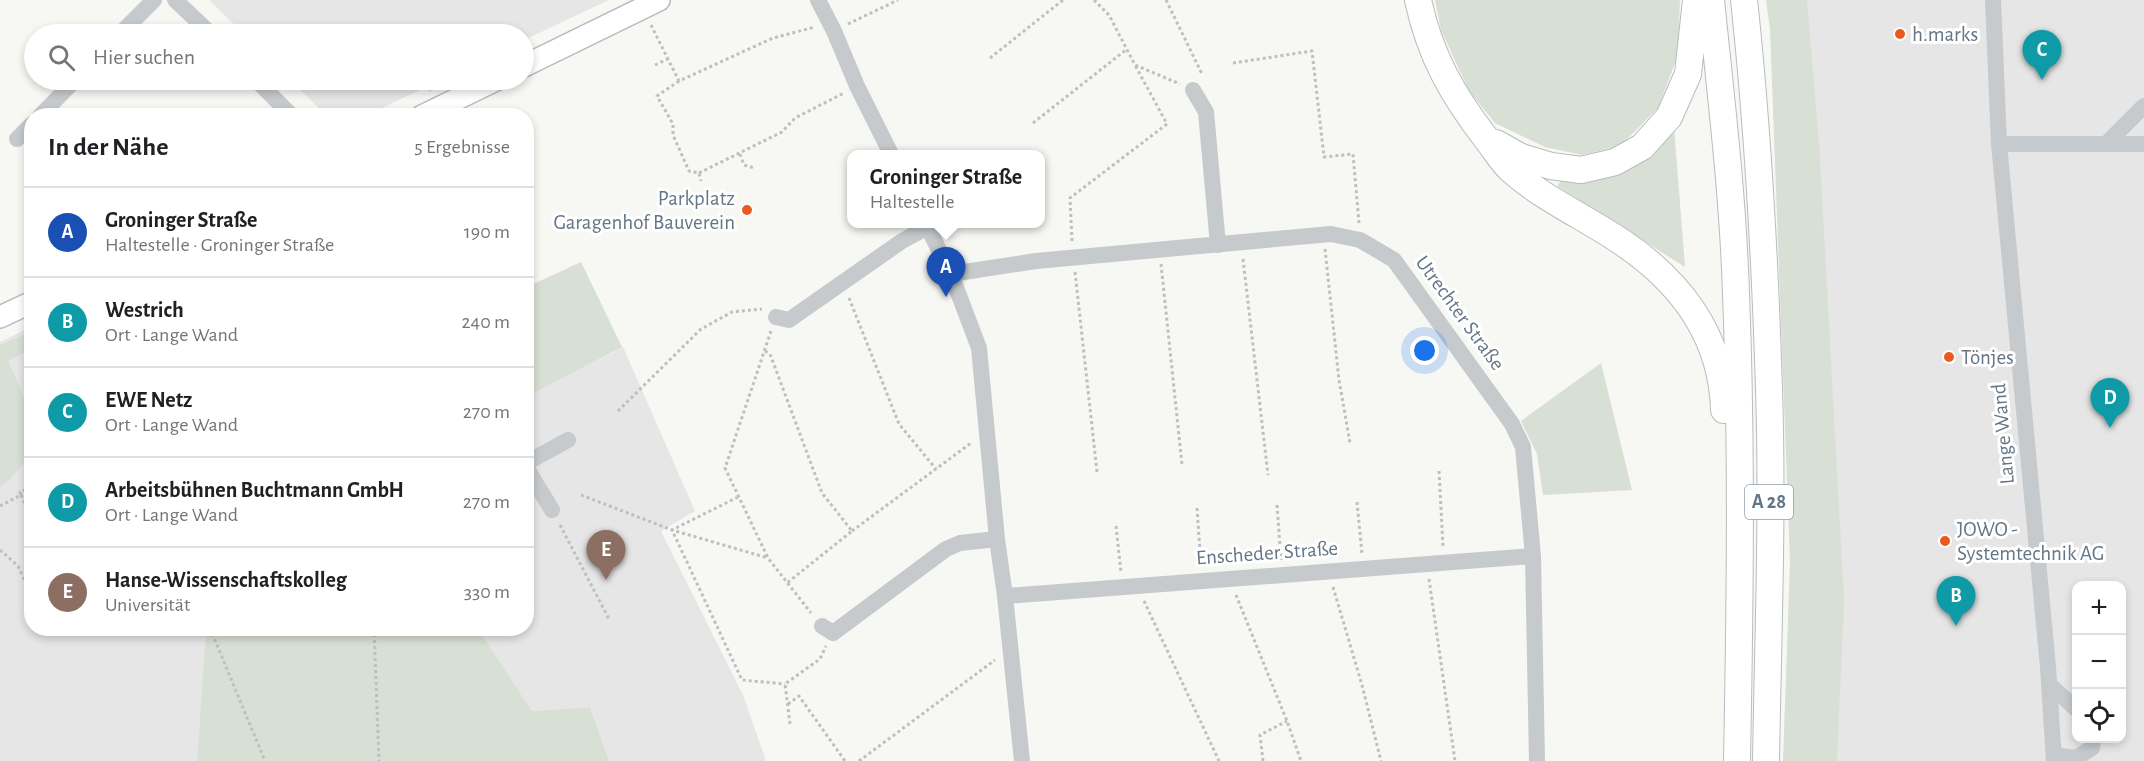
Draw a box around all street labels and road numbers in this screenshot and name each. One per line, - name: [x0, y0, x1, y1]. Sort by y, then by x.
- street label: Utrechter Straße: [1412, 252, 1508, 374]
- street label: Lange Wand: [1988, 383, 2018, 485]
- road number: A 28: [1745, 485, 1793, 519]
- street label: Enscheder Straße: [1195, 538, 1339, 568]

